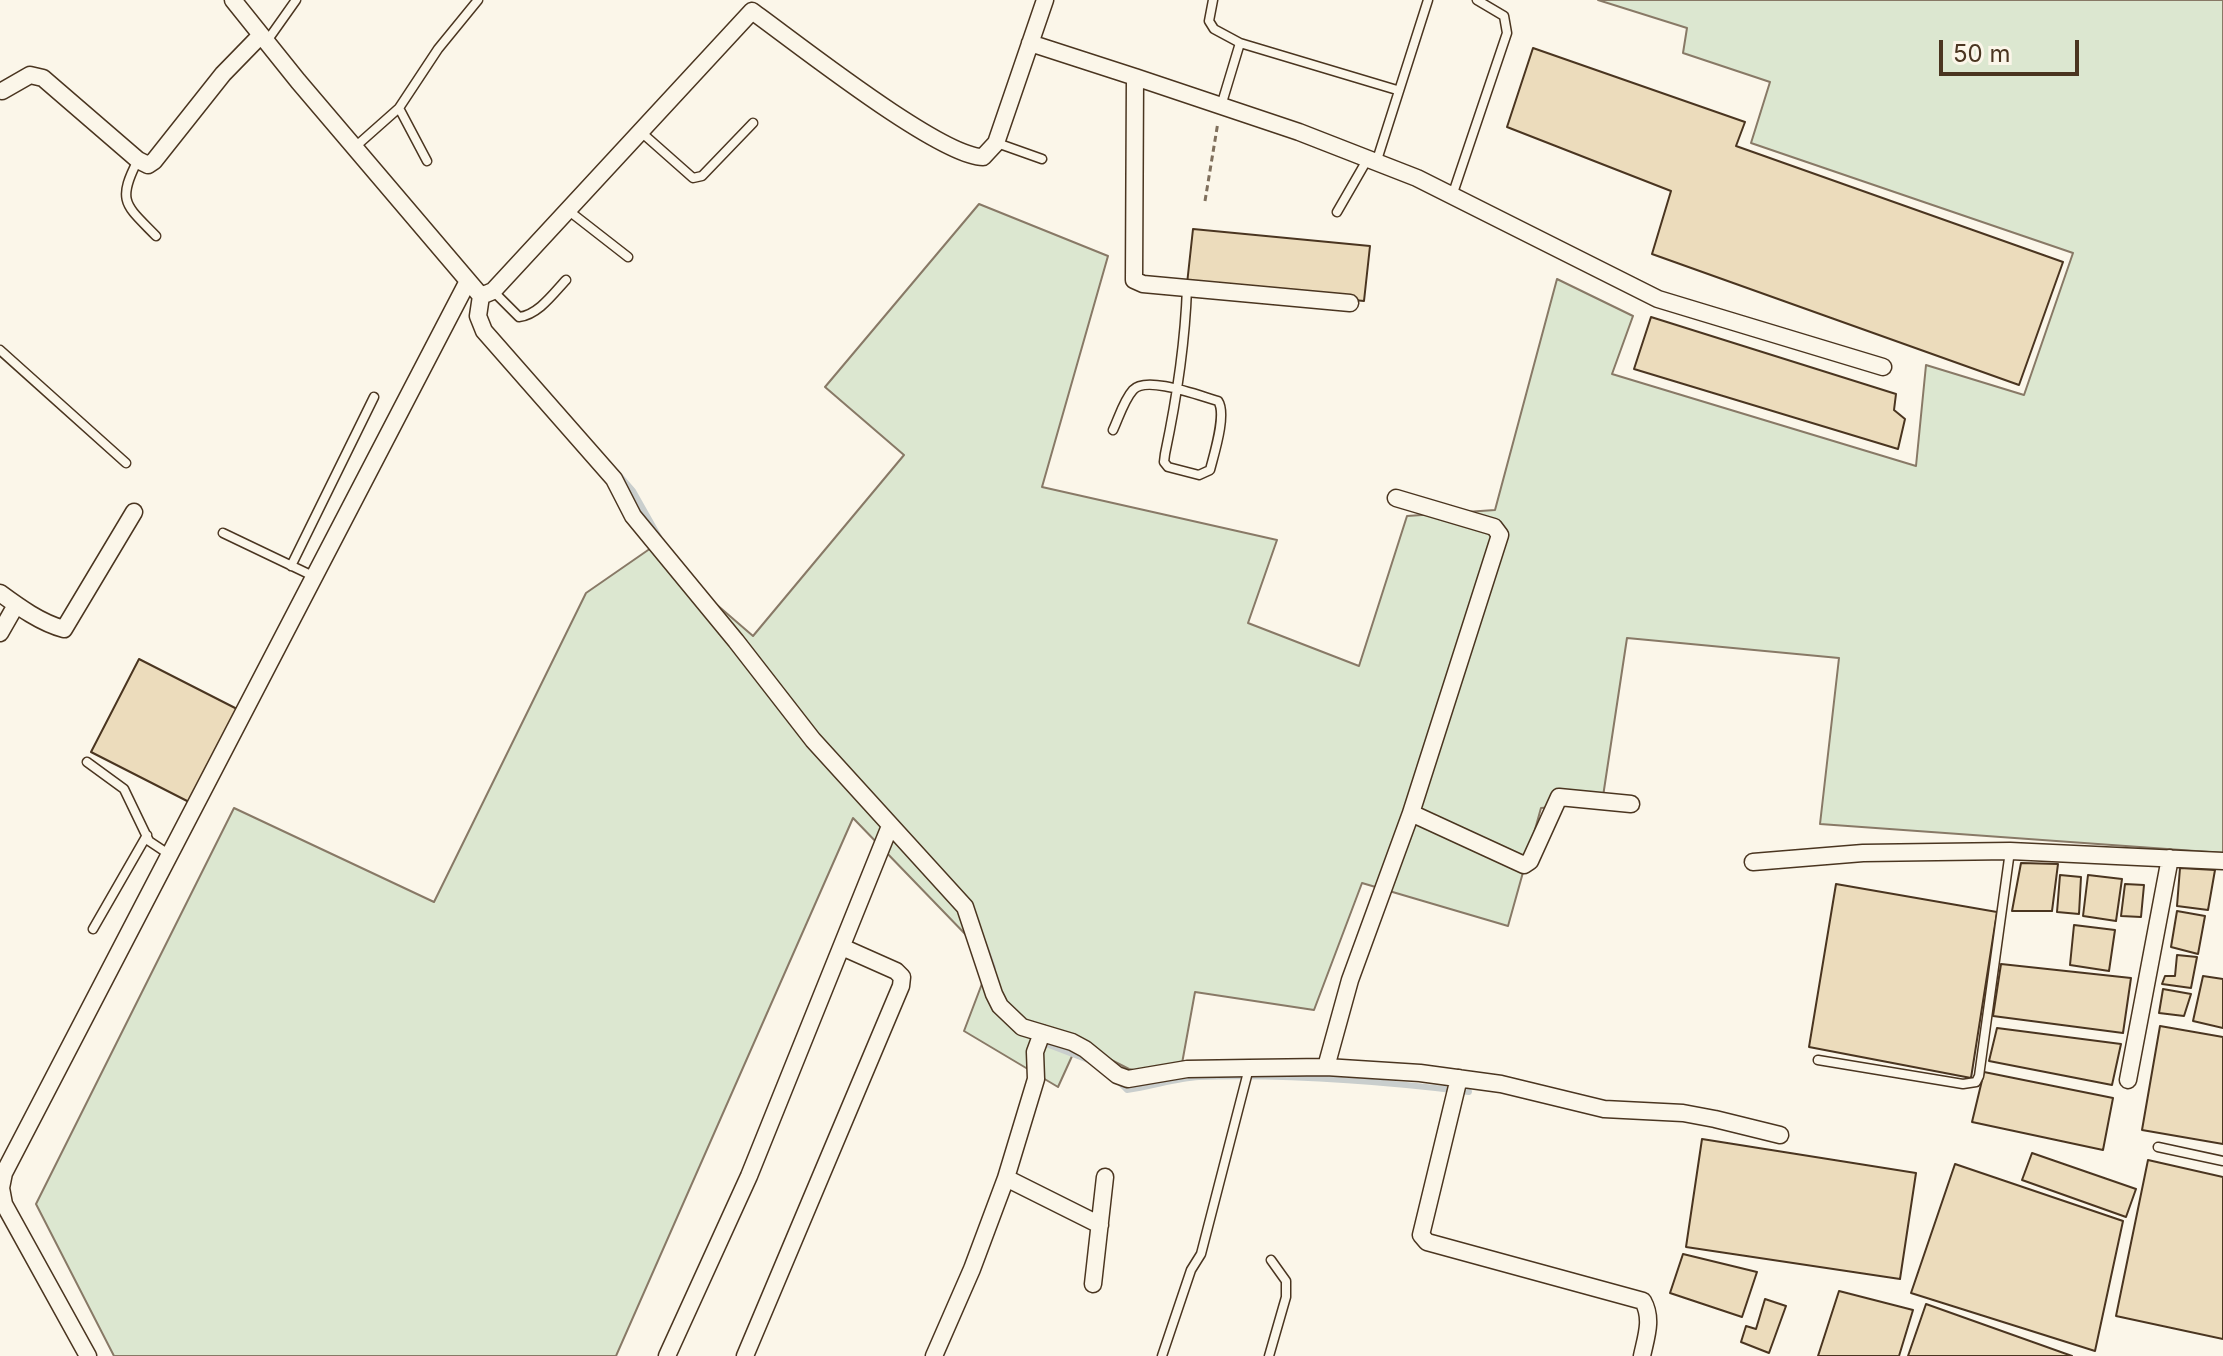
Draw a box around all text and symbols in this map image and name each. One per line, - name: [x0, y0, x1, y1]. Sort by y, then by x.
- scale bar: [1943, 24, 2083, 74]
- text: 50 m: [1953, 39, 2011, 68]

